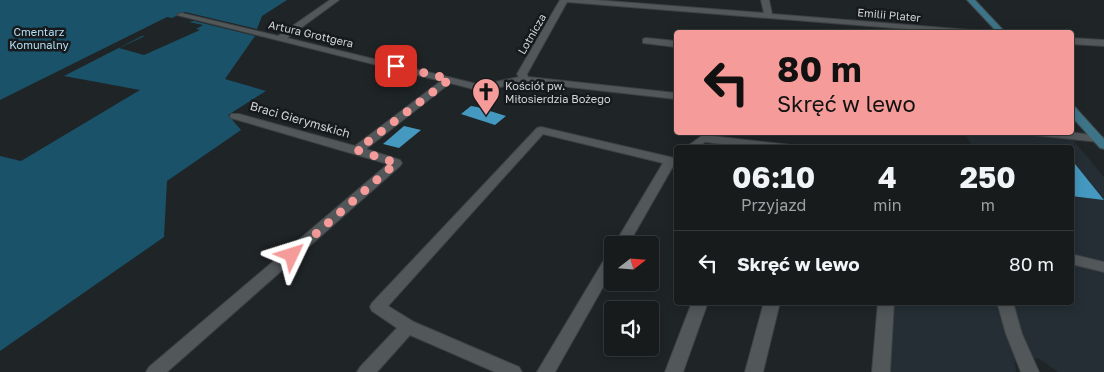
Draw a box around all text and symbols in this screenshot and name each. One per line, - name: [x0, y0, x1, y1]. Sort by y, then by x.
- street label: Emilii Plater: [857, 5, 922, 24]
- street label: Lotnicza: [515, 11, 548, 56]
- street label: Artura Grottgera: [267, 17, 355, 50]
- park label: Cmentarz Komunalny: [9, 25, 69, 51]
- pin: [375, 45, 417, 87]
- text: 80 m: [777, 48, 862, 90]
- icon: left: [694, 50, 759, 115]
- icon: arrive: [382, 52, 410, 80]
- church icon: Kościół pw. Miłosierdzia Bożego: [471, 77, 501, 116]
- place label: Kościół pw. Miłosierdzia Bożego: [505, 79, 611, 105]
- text: Skręć w lewo: [777, 90, 916, 117]
- street label: Braci Gierymskich: [248, 98, 352, 141]
- text: 06:10: [732, 159, 815, 195]
- text: 4: [878, 159, 897, 195]
- text: 250: [960, 159, 1016, 195]
- text: Przyjazd: [741, 195, 806, 215]
- text: min: [873, 195, 902, 215]
- text: m: [981, 195, 995, 215]
- position arrow: [265, 228, 317, 280]
- north arrow: [604, 236, 659, 291]
- map controls: [604, 236, 659, 356]
- icon: left: [694, 249, 722, 277]
- text: Skręć w lewo: [737, 252, 860, 275]
- text: 80 m: [1009, 252, 1054, 275]
- button: sound: [604, 301, 659, 356]

